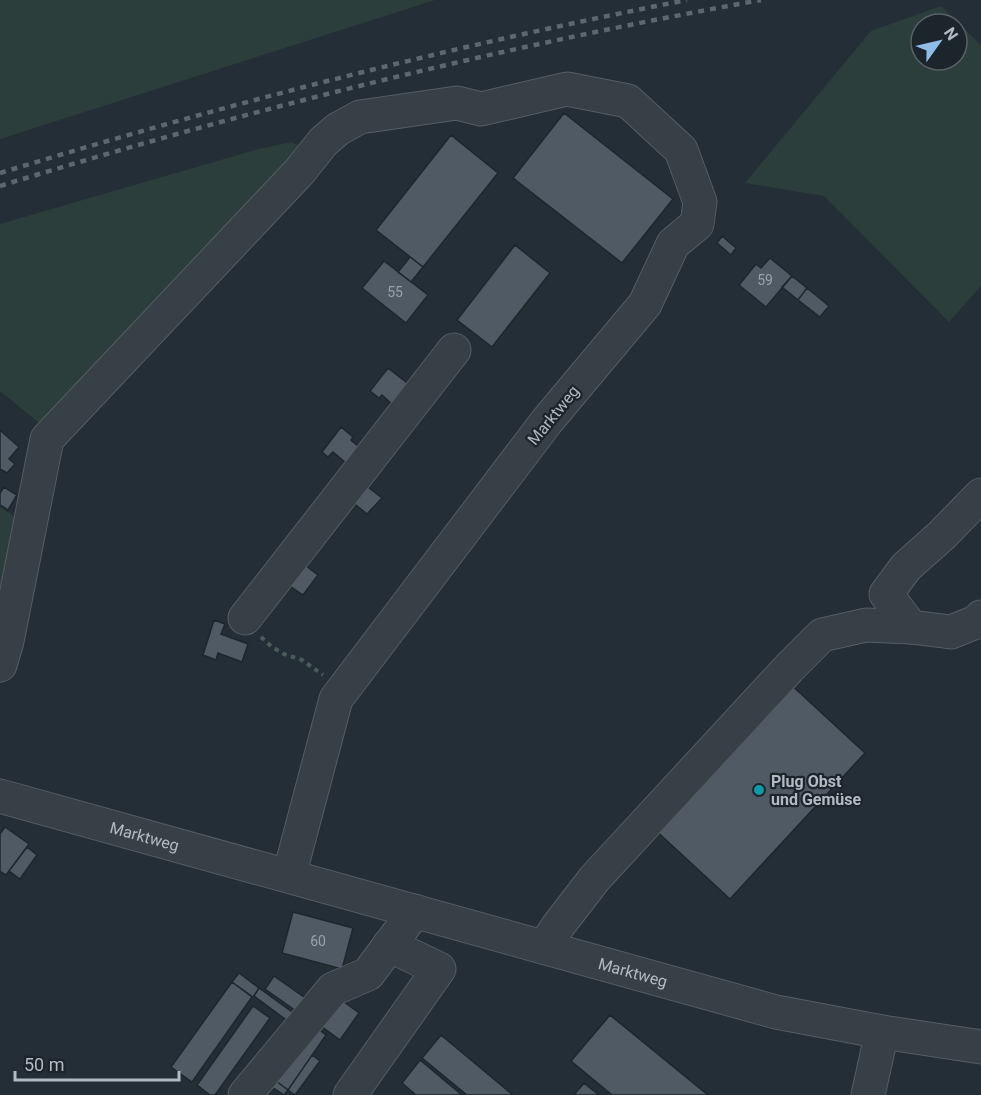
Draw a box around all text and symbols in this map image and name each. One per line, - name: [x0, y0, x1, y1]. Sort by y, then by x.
- north arrow: [909, 12, 969, 72]
- text: N: [940, 24, 962, 44]
- house number: 59: [757, 272, 773, 288]
- house number: 55: [387, 284, 403, 300]
- street label: Marktweg: [524, 382, 583, 449]
- place label: Plug Obst und Gemüse: [771, 772, 862, 809]
- marker: Plug Obst und Gemüse: [752, 783, 766, 797]
- street label: Marktweg: [108, 818, 181, 855]
- house number: 60: [310, 933, 326, 949]
- street label: Marktweg: [596, 954, 670, 991]
- scale bar: [15, 1044, 178, 1082]
- text: 50 m: [24, 1054, 64, 1075]

